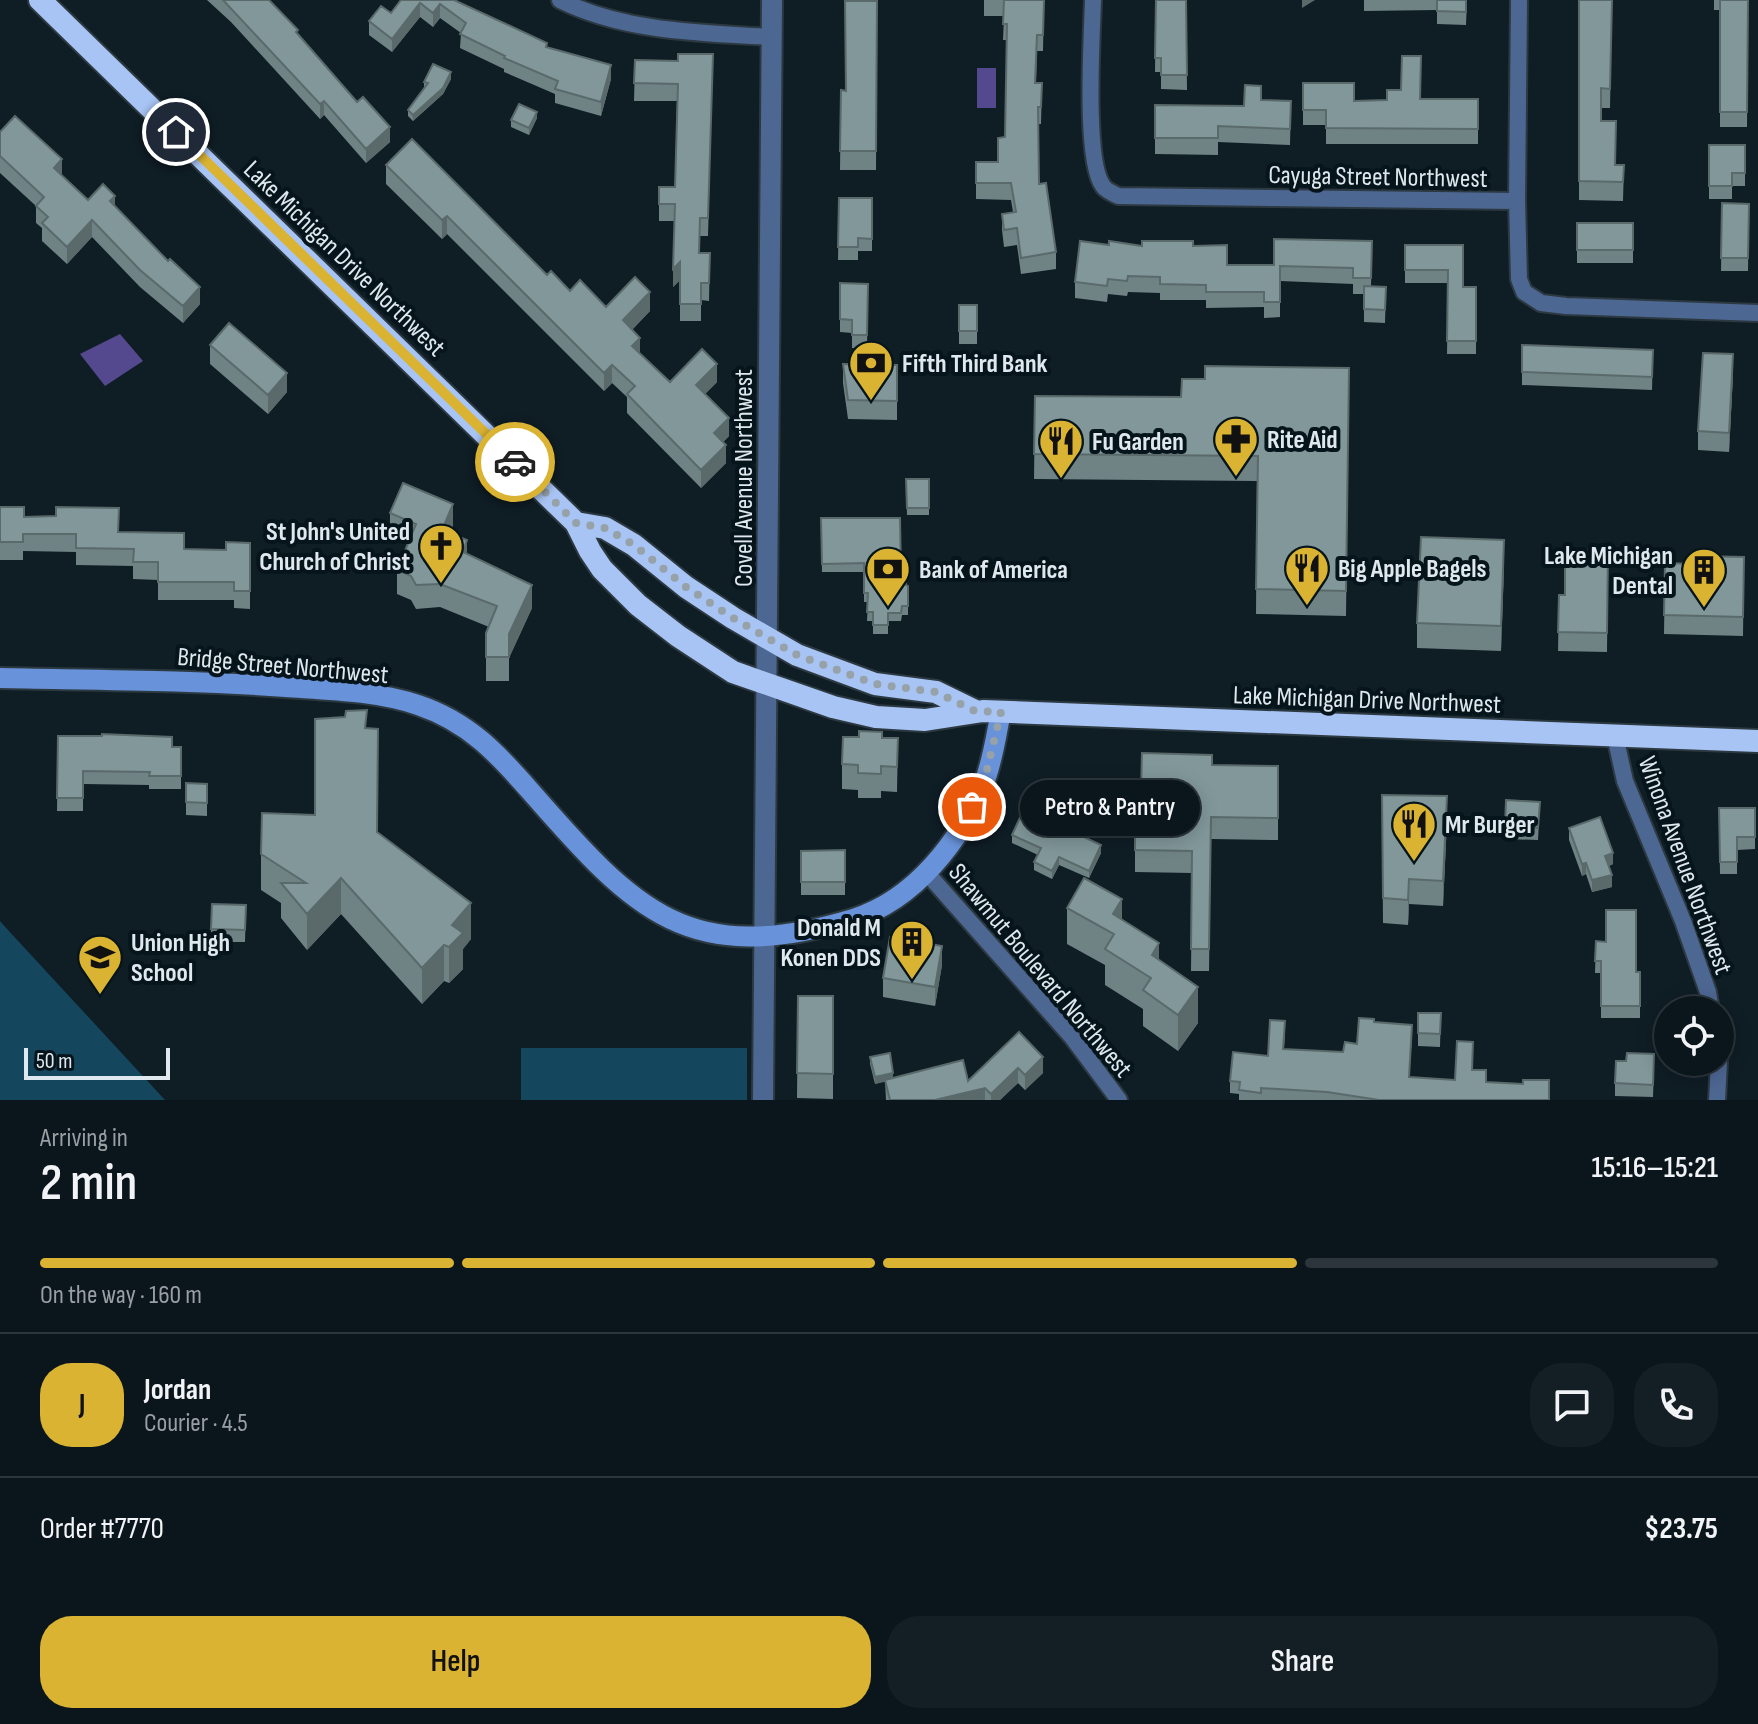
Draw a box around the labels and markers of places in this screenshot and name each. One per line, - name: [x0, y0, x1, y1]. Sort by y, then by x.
- pin: [142, 98, 210, 166]
- bank icon: Fifth Third Bank: [847, 339, 895, 402]
- place label: Fifth Third Bank: [902, 349, 1047, 380]
- pharmacy icon: Rite Aid: [1212, 415, 1260, 478]
- restaurant icon: Fu Garden: [1037, 417, 1085, 480]
- place label: Rite Aid: [1267, 425, 1338, 456]
- place label: Fu Garden: [1092, 427, 1184, 458]
- place label: St John's United Church of Christ: [259, 517, 410, 578]
- church icon: St John's United Church of Christ: [417, 522, 465, 585]
- place label: Lake Michigan Dental: [1544, 541, 1673, 602]
- restaurant icon: Big Apple Bagels: [1283, 544, 1331, 607]
- bank icon: Bank of America: [864, 545, 912, 608]
- building icon: Lake Michigan Dental: [1680, 546, 1728, 609]
- place label: Big Apple Bagels: [1338, 554, 1487, 585]
- place label: Bank of America: [919, 555, 1068, 586]
- pin: [938, 773, 1006, 841]
- callout: Petro & Pantry: [1020, 779, 1200, 835]
- restaurant icon: Mr Burger: [1390, 800, 1438, 863]
- place label: Mr Burger: [1445, 810, 1535, 841]
- place label: Donald M Konen DDS: [781, 913, 881, 974]
- building icon: Donald M Konen DDS: [888, 918, 936, 981]
- place label: Union High School: [131, 928, 230, 989]
- school or university icon: Union High School: [76, 933, 124, 996]

